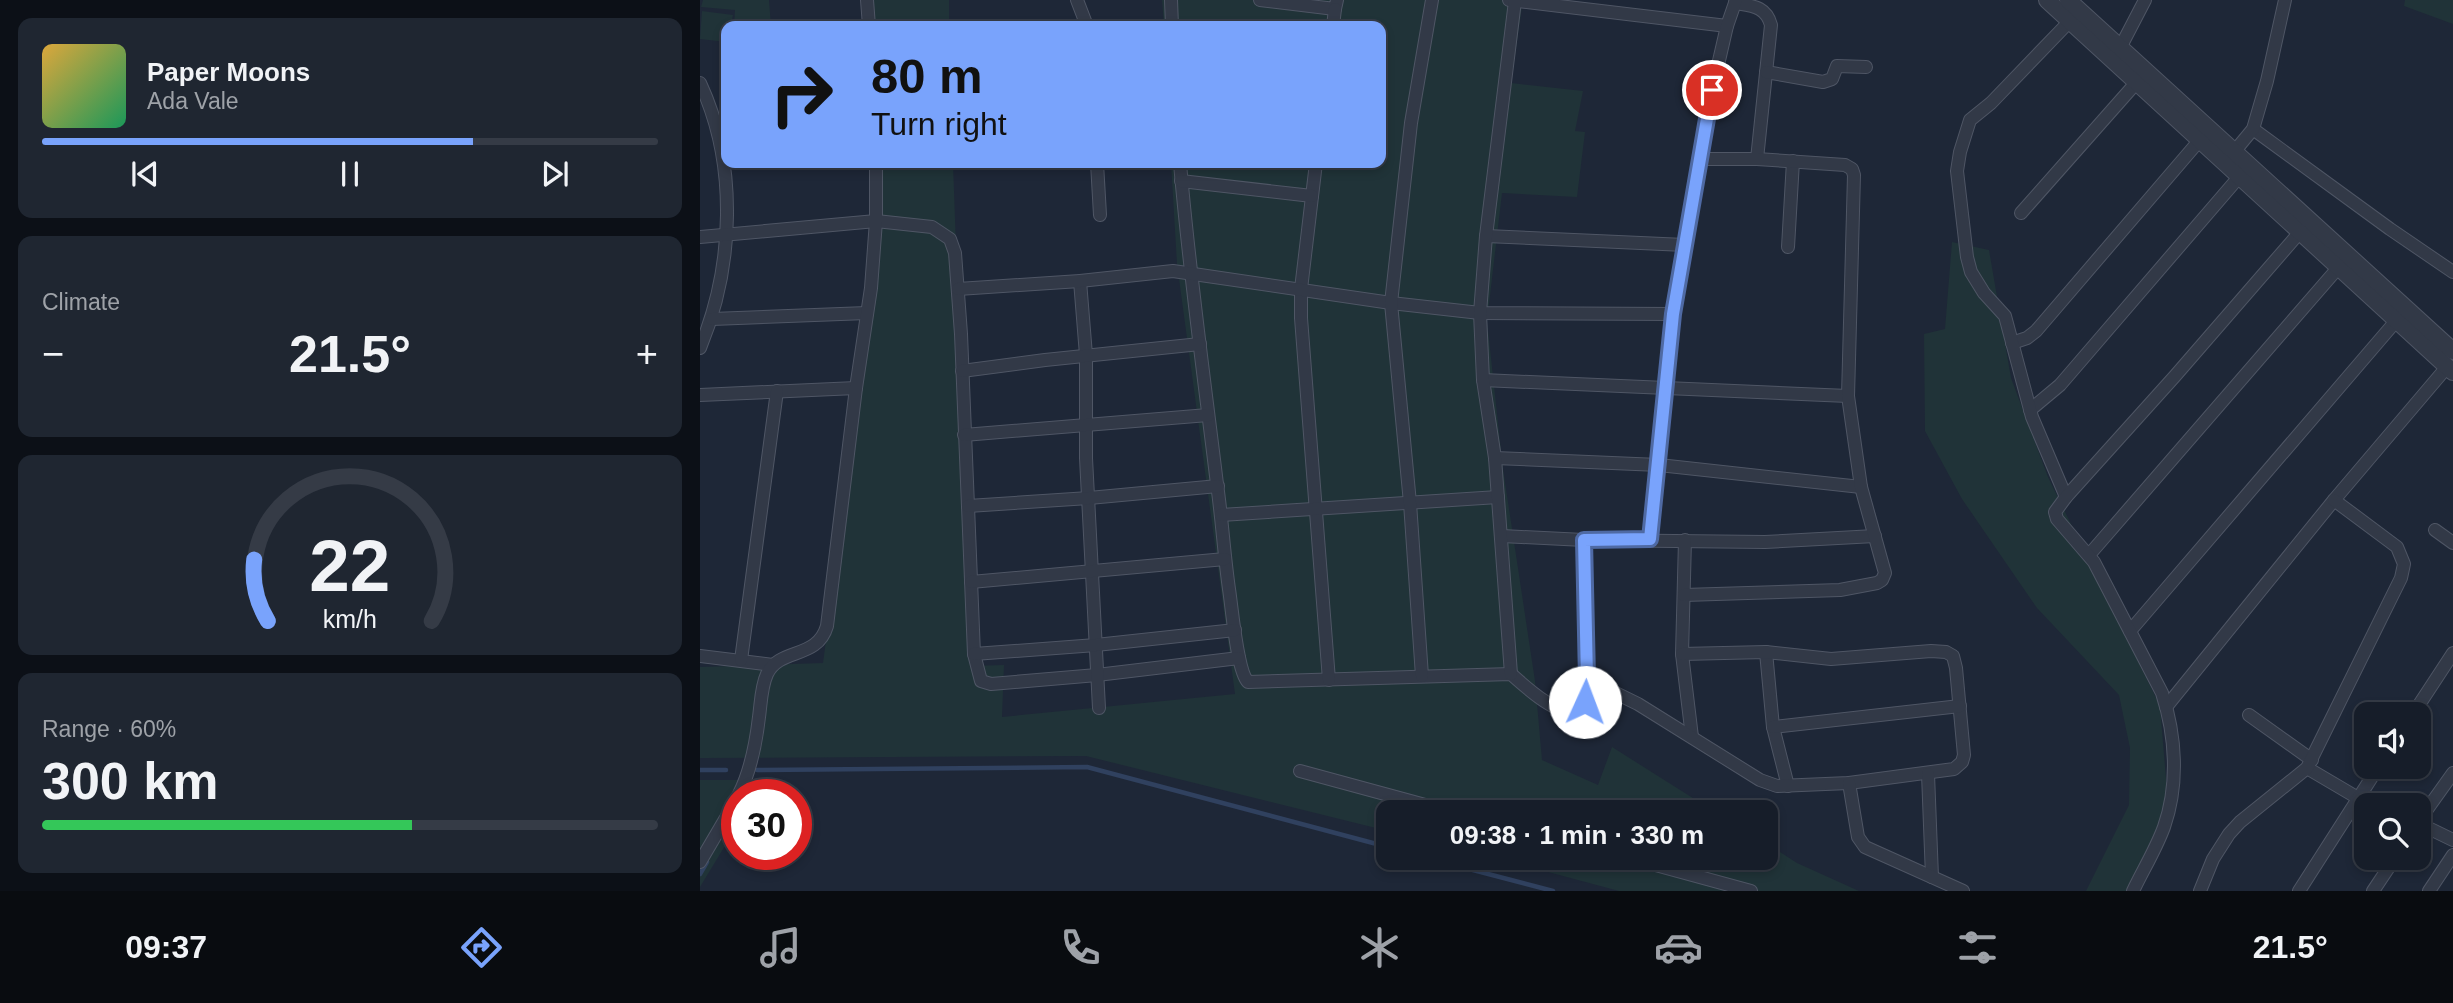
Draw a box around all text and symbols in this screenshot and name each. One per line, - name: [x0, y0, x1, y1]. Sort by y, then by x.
- icon: right: [756, 49, 847, 140]
- text: 80 m: [871, 49, 983, 103]
- text: Paper Moons: [147, 57, 310, 87]
- pin: [1682, 60, 1742, 120]
- icon: arrive: [1693, 71, 1731, 109]
- text: Ada Vale: [147, 88, 239, 114]
- text: Turn right: [871, 106, 1007, 142]
- icon: previous: [126, 155, 164, 193]
- icon: pause: [331, 155, 369, 193]
- icon: next: [536, 155, 574, 193]
- text: Climate: [42, 289, 120, 315]
- text: 21.5°: [289, 325, 411, 383]
- text: −: [42, 333, 64, 375]
- text: +: [636, 333, 658, 375]
- text: 22: [310, 525, 390, 606]
- text: km/h: [323, 604, 377, 632]
- position arrow: [1548, 665, 1622, 739]
- map controls: [2354, 702, 2431, 870]
- button: sound: [2354, 702, 2431, 779]
- text: Range · 60%: [42, 716, 176, 742]
- text: 300 km: [42, 752, 218, 810]
- speed limit sign: 30: [721, 779, 812, 870]
- button: search: [2354, 793, 2431, 870]
- text: 09:38 · 1 min · 330 m: [1450, 820, 1704, 850]
- icon: directions: [457, 923, 506, 972]
- icon: music: [756, 923, 805, 972]
- icon: phone: [1056, 923, 1105, 972]
- icon: climate: [1355, 923, 1404, 972]
- icon: car: [1654, 923, 1703, 972]
- icon: filters: [1953, 923, 2002, 972]
- text: 09:37: [125, 929, 207, 965]
- text: 21.5°: [2253, 929, 2328, 965]

